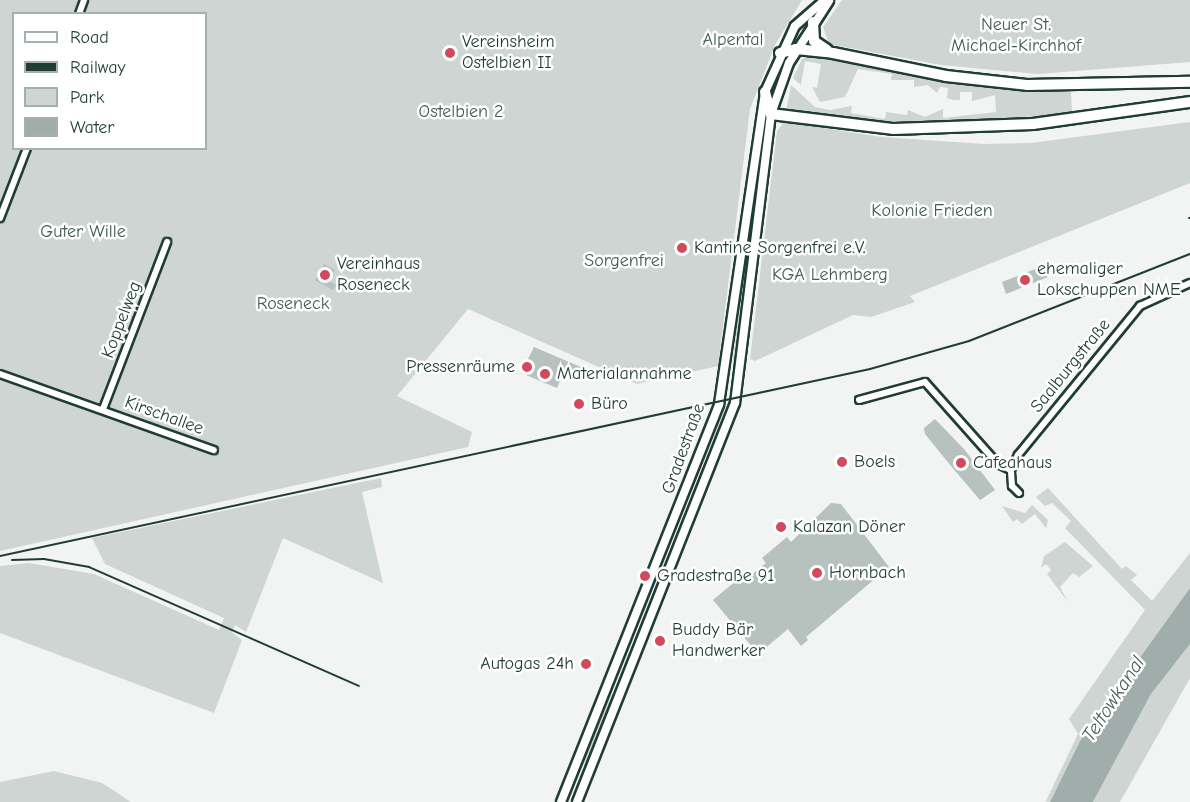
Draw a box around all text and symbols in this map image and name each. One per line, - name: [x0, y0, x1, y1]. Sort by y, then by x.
- legend: [12, 12, 207, 150]
- park label: Neuer St. Michael-Kirchhof: [951, 15, 1081, 57]
- text: Road: [70, 27, 109, 48]
- park label: Alpental: [703, 29, 763, 51]
- place label: Vereinsheim Ostelbien II: [462, 32, 555, 74]
- marker: Vereinsheim Ostelbien II: [443, 46, 457, 60]
- text: Railway: [70, 57, 126, 78]
- text: Park: [70, 87, 104, 108]
- park label: Ostelbien 2: [419, 101, 503, 123]
- text: Water: [70, 117, 114, 138]
- park label: Kolonie Frieden: [871, 200, 993, 222]
- park label: Guter Wille: [40, 221, 126, 243]
- place label: Kantine Sorgenfrei e.V.: [694, 237, 865, 259]
- marker: Kantine Sorgenfrei e.V.: [675, 241, 689, 255]
- park label: Sorgenfrei: [584, 250, 664, 272]
- place label: Vereinhaus Roseneck: [337, 254, 420, 296]
- place label: ehemaliger Lokschuppen NME: [1037, 259, 1181, 302]
- park label: KGA Lehmberg: [772, 264, 888, 286]
- marker: Vereinhaus Roseneck: [318, 268, 332, 282]
- marker: ehemaliger Lokschuppen NME: [1018, 273, 1032, 287]
- street label: Koppelweg: [97, 278, 147, 362]
- park label: Roseneck: [257, 293, 329, 315]
- street label: Saalburgstraße: [1027, 315, 1115, 417]
- place label: Pressenräume: [406, 356, 515, 378]
- marker: Pressenräume: [520, 360, 534, 374]
- place label: Materialannahme: [557, 363, 692, 385]
- marker: Materialannahme: [538, 367, 552, 381]
- street label: Kirschallee: [122, 392, 206, 440]
- place label: Büro: [591, 393, 628, 415]
- marker: Büro: [572, 397, 586, 411]
- street label: Gradestraße: [658, 401, 710, 497]
- place label: Boels: [854, 451, 895, 473]
- place label: Cafeahaus: [973, 452, 1052, 474]
- marker: Boels: [835, 455, 849, 469]
- marker: Cafeahaus: [954, 456, 968, 470]
- place label: Kalazan Döner: [793, 516, 905, 538]
- marker: Kalazan Döner: [774, 520, 788, 534]
- place label: Hornbach: [829, 562, 906, 584]
- place label: Gradestraße 91: [657, 565, 774, 587]
- marker: Hornbach: [810, 566, 824, 580]
- marker: Gradestraße 91: [638, 569, 652, 583]
- place label: Buddy Bär Handwerker: [672, 620, 765, 662]
- marker: Buddy Bär Handwerker: [653, 634, 667, 648]
- water label: Teltowkanal: [1076, 652, 1150, 746]
- place label: Autogas 24h: [480, 653, 574, 675]
- marker: Autogas 24h: [579, 657, 593, 671]

